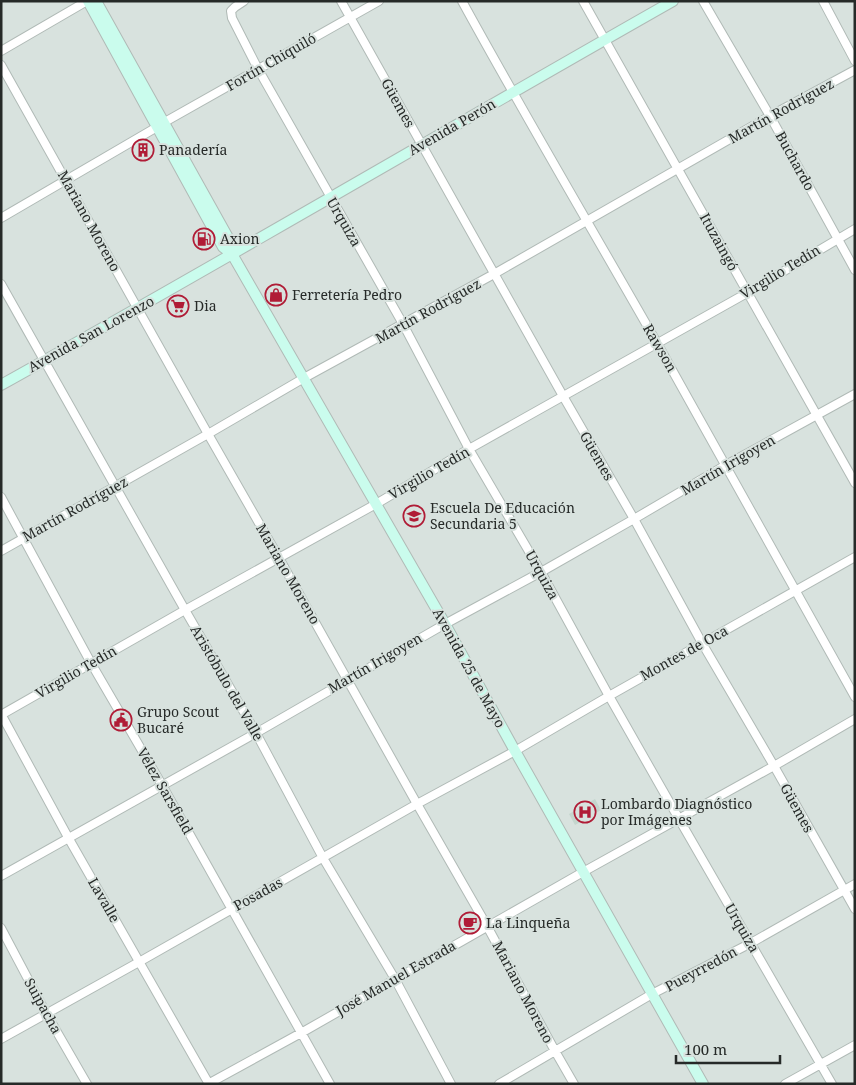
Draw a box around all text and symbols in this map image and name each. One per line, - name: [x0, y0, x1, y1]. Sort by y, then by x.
- street label: Fortín Chiquiló: [222, 28, 319, 95]
- street label: Martín Rodríguez: [725, 74, 837, 147]
- street label: Güemes: [377, 75, 420, 131]
- street label: Avenida Perón: [405, 94, 499, 159]
- street label: Buchardo: [771, 128, 819, 194]
- building icon: Panadería: [131, 138, 155, 162]
- place label: Panadería: [159, 140, 227, 159]
- street label: Mariano Moreno: [54, 167, 125, 275]
- street label: Urquiza: [323, 194, 366, 250]
- street label: Ituzaingó: [696, 210, 743, 274]
- fuel station icon: Axion: [192, 227, 216, 251]
- place label: Axion: [220, 229, 260, 248]
- street label: Virgilio Tedín: [736, 240, 823, 303]
- street label: Martín Rodríguez: [372, 274, 484, 347]
- shop icon: Ferretería Pedro: [264, 283, 288, 307]
- place label: Ferretería Pedro: [292, 285, 402, 304]
- street label: Avenida San Lorenzo: [24, 291, 157, 376]
- supermarket icon: Dia: [166, 294, 190, 318]
- place label: Dia: [194, 296, 217, 315]
- street label: Rawson: [639, 320, 682, 375]
- street label: Güemes: [576, 428, 619, 484]
- street label: Martín Irigoyen: [677, 430, 778, 499]
- street label: Virgilio Tedín: [385, 442, 473, 503]
- street label: Martín Rodríguez: [19, 472, 131, 545]
- place label: Escuela De Educación Secundaria 5: [430, 498, 575, 533]
- school or university icon: Escuela De Educación Secundaria 5: [402, 504, 426, 528]
- street label: Mariano Moreno: [252, 520, 325, 627]
- street label: Urquiza: [521, 547, 564, 603]
- street label: Avenida 25 de Mayo: [429, 605, 510, 731]
- street label: Aristóbulo del Valle: [187, 621, 268, 744]
- street label: Montes de Oca: [637, 621, 731, 685]
- street label: Martín Irigoyen: [324, 628, 425, 697]
- street label: Virgilio Tedín: [32, 641, 120, 702]
- place label: Grupo Scout Bucaré: [137, 702, 219, 737]
- public building icon: Grupo Scout Bucaré: [109, 708, 133, 732]
- street label: Vélez Sarsfield: [133, 744, 198, 838]
- street label: Güemes: [776, 780, 819, 836]
- place label: Lombardo Diagnóstico por Imágenes: [601, 794, 752, 829]
- hospital icon: Lombardo Diagnóstico por Imágenes: [573, 800, 597, 824]
- street label: Posadas: [230, 872, 286, 915]
- street label: Lavalle: [84, 874, 125, 926]
- street label: Urquiza: [721, 900, 764, 956]
- cafe icon: La Linqueña: [458, 911, 482, 935]
- place label: La Linqueña: [486, 913, 570, 932]
- street label: José Manuel Estrada: [331, 935, 459, 1020]
- street label: Mariano Moreno: [488, 937, 558, 1046]
- street label: Pueyrredón: [661, 942, 740, 996]
- street label: Suipacha: [20, 974, 67, 1037]
- scale bar: [676, 1032, 780, 1064]
- text: 100 m: [684, 1039, 727, 1059]

